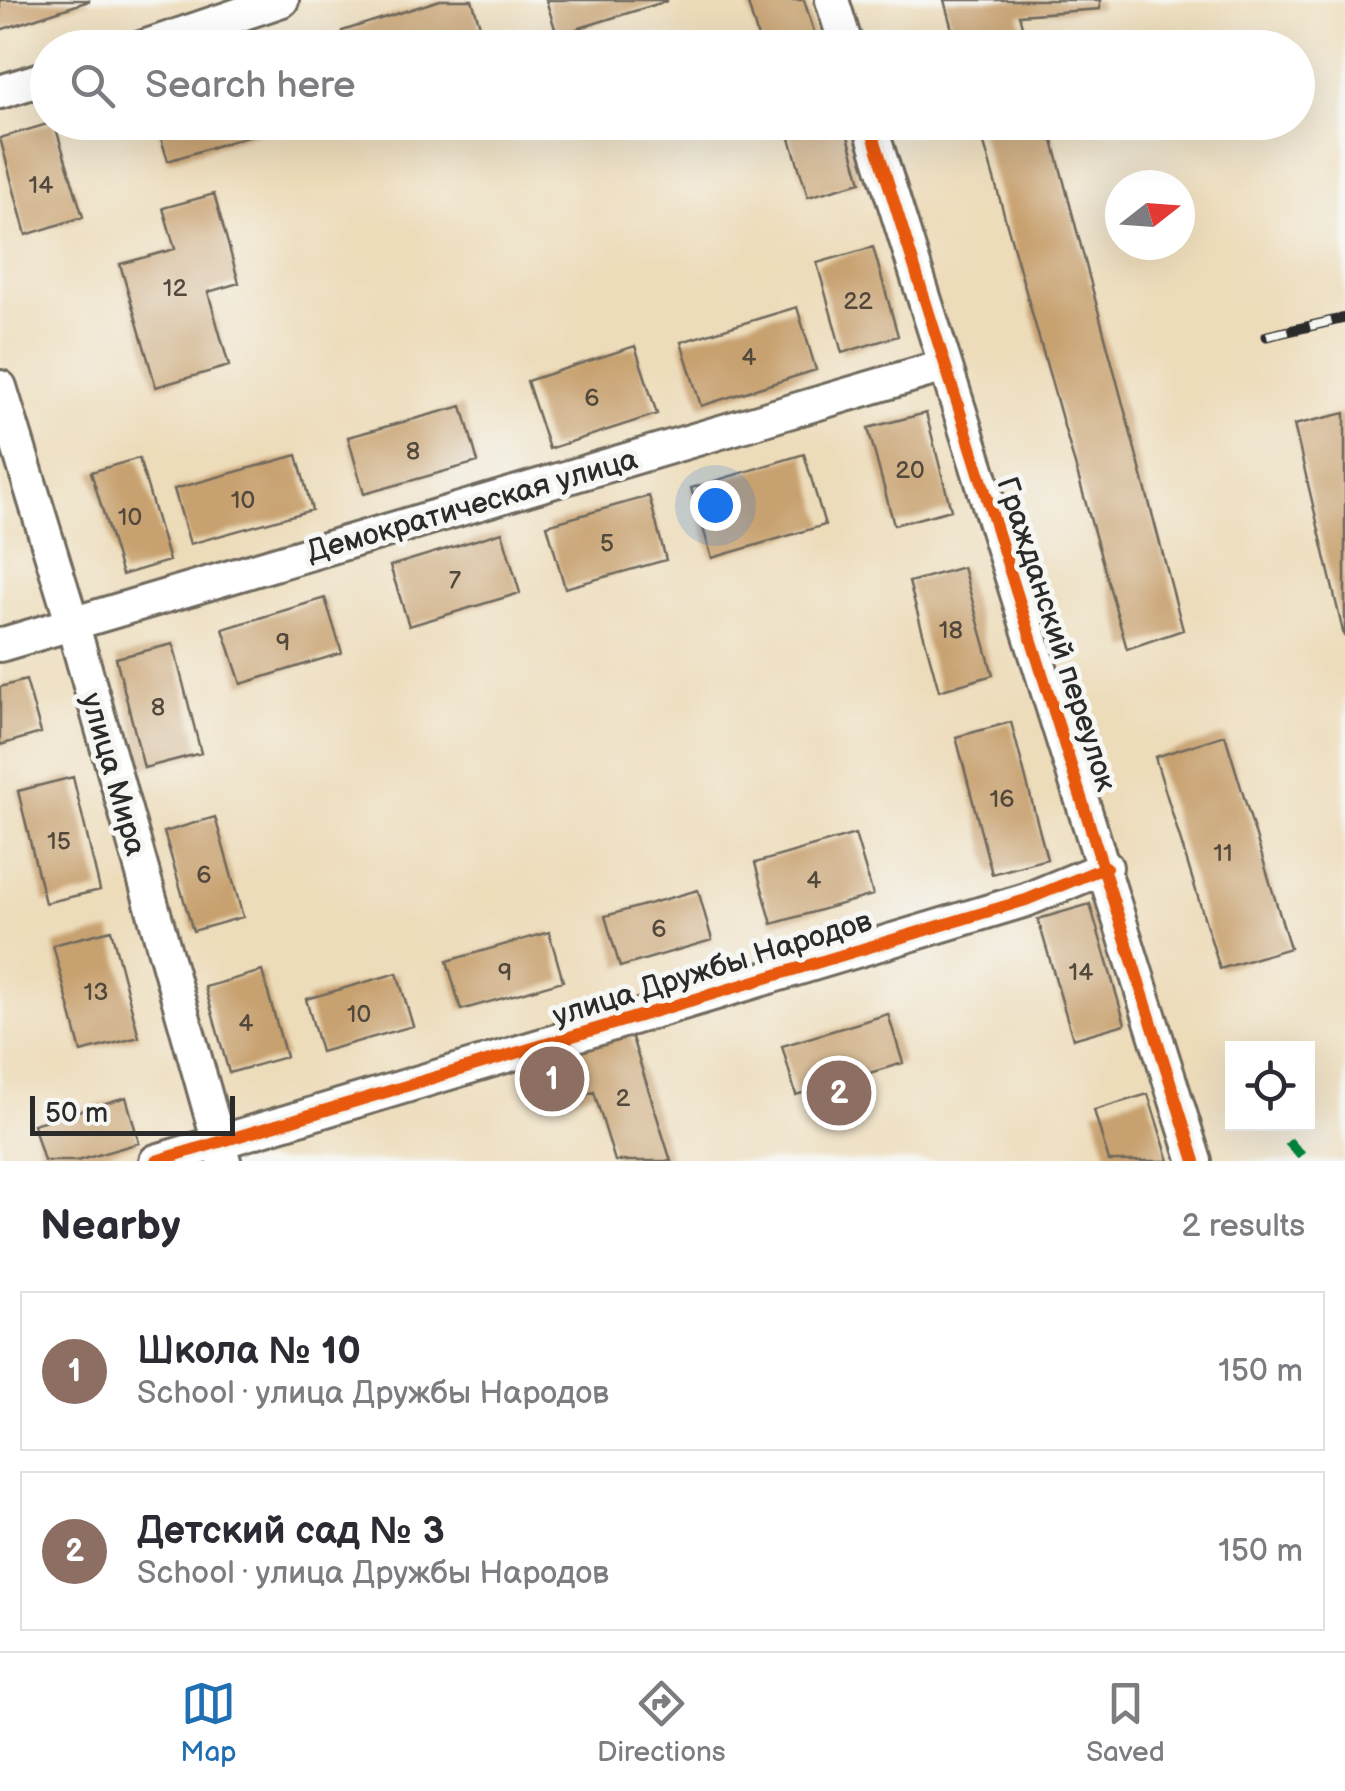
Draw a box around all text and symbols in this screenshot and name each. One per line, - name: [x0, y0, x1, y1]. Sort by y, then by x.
- search box: [30, 30, 1315, 140]
- icon: search: [65, 58, 120, 113]
- text: Search here: [145, 63, 356, 108]
- house number: 14: [29, 170, 53, 201]
- north arrow: [1105, 170, 1195, 260]
- house number: 12: [163, 273, 187, 304]
- house number: 22: [843, 286, 873, 317]
- house number: 4: [741, 342, 757, 373]
- house number: 6: [584, 383, 600, 414]
- house number: 8: [406, 436, 420, 467]
- street label: Демократическая улица: [303, 441, 642, 570]
- house number: 20: [895, 455, 925, 486]
- street label: Гражданский переулок: [988, 473, 1124, 796]
- your location: [690, 480, 741, 531]
- house number: 10: [231, 485, 255, 516]
- house number: 10: [118, 502, 142, 533]
- house number: 5: [600, 528, 614, 559]
- house number: 7: [449, 565, 462, 596]
- house number: 18: [939, 615, 963, 646]
- house number: 9: [276, 627, 290, 658]
- street label: улица Мира: [73, 689, 154, 860]
- house number: 8: [151, 692, 165, 723]
- house number: 16: [990, 784, 1014, 815]
- house number: 15: [47, 826, 71, 857]
- house number: 11: [1213, 838, 1233, 869]
- house number: 6: [196, 860, 212, 891]
- house number: 4: [806, 865, 822, 896]
- street label: улица Дружбы Народов: [549, 903, 876, 1035]
- house number: 6: [651, 914, 667, 945]
- house number: 9: [498, 957, 512, 988]
- house number: 14: [1069, 957, 1093, 988]
- house number: 13: [83, 977, 109, 1008]
- house number: 10: [347, 999, 371, 1030]
- house number: 4: [238, 1008, 254, 1039]
- map controls: [1225, 1041, 1315, 1131]
- button: locate: [1225, 1041, 1315, 1131]
- pin: 1: [520, 1042, 584, 1116]
- pin: 2: [806, 1056, 872, 1130]
- house number: 2: [616, 1083, 631, 1114]
- scale bar: [30, 1091, 235, 1136]
- text: 50 m: [45, 1097, 108, 1130]
- text: Nearby: [40, 1201, 180, 1252]
- text: 2 results: [1181, 1207, 1305, 1246]
- text: Школа № 10: [137, 1329, 361, 1374]
- text: 1: [68, 1352, 81, 1391]
- text: 150 m: [1218, 1352, 1303, 1391]
- text: School · улица Дружбы Народов: [137, 1374, 609, 1413]
- text: Детский сад № 3: [137, 1509, 445, 1554]
- text: 2: [65, 1532, 84, 1571]
- text: 150 m: [1218, 1532, 1303, 1571]
- text: School · улица Дружбы Народов: [137, 1554, 609, 1593]
- tab: Map: [180, 1676, 237, 1769]
- tab: Directions: [597, 1676, 726, 1769]
- tab: Saved: [1086, 1676, 1165, 1769]

